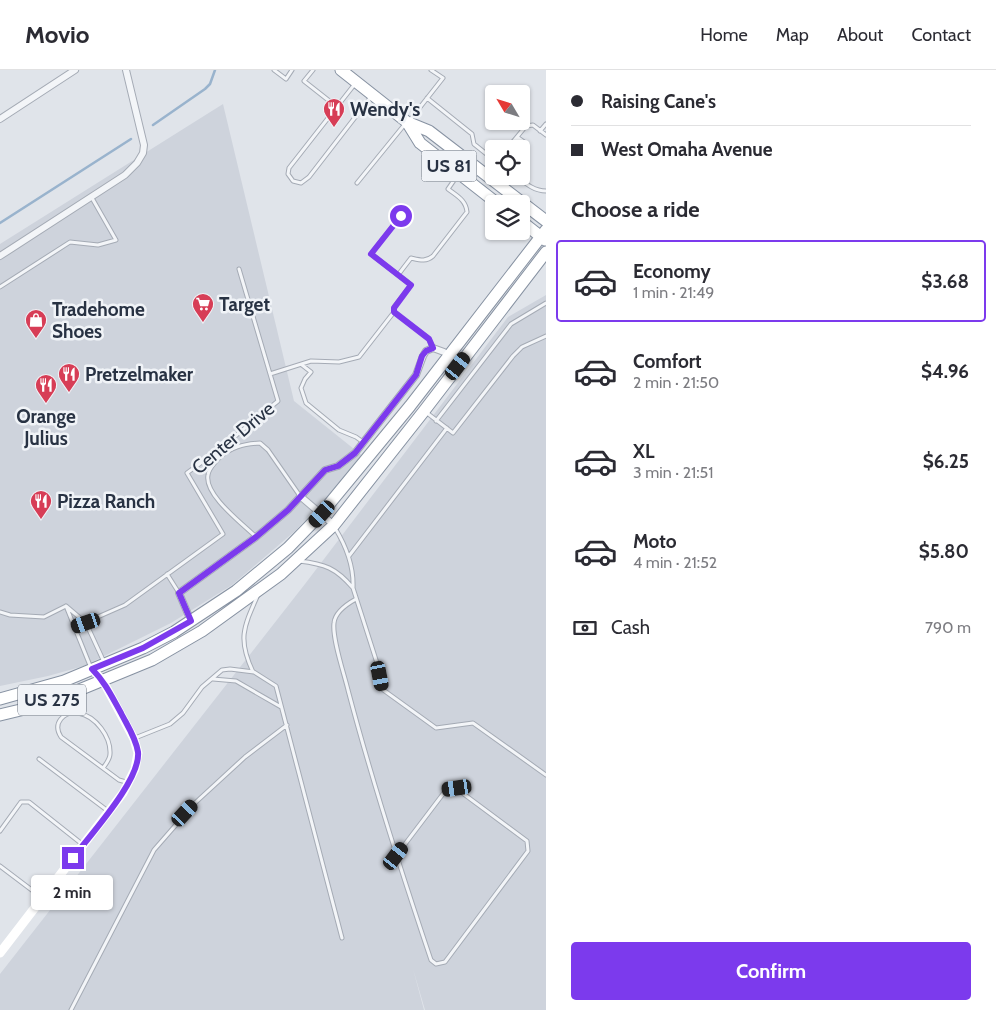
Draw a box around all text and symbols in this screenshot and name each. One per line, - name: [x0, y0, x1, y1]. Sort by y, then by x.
- text: Movio: [25, 20, 90, 49]
- text: Home: [700, 24, 748, 46]
- text: Map: [776, 24, 809, 46]
- text: About: [837, 24, 883, 46]
- text: Contact: [911, 24, 971, 46]
- north arrow: [485, 85, 530, 130]
- map controls: [485, 85, 530, 240]
- text: Raising Cane's: [601, 90, 716, 113]
- restaurant icon: Wendy's: [322, 97, 346, 128]
- place label: Wendy's: [350, 98, 420, 121]
- text: West Omaha Avenue: [601, 138, 773, 161]
- button: locate: [485, 140, 530, 185]
- road number: US 81: [422, 150, 476, 182]
- button: layers: [485, 195, 530, 240]
- text: Choose a ride: [571, 196, 700, 223]
- route start: [390, 205, 412, 227]
- icon: car: [573, 259, 618, 304]
- text: Economy: [633, 260, 711, 283]
- text: $3.68: [921, 270, 969, 293]
- text: 1 min · 21:49: [633, 283, 714, 302]
- supermarket icon: Target: [191, 292, 215, 323]
- place label: Target: [219, 293, 270, 316]
- place label: Tradehome Shoes: [52, 298, 145, 343]
- shop icon: Tradehome Shoes: [24, 308, 48, 339]
- icon: car: [573, 349, 618, 394]
- car: [442, 350, 473, 382]
- text: Comfort: [633, 350, 702, 373]
- text: $4.96: [921, 360, 969, 383]
- restaurant icon: Pretzelmaker: [57, 362, 81, 393]
- place label: Pretzelmaker: [85, 363, 194, 386]
- restaurant icon: Orange Julius: [34, 373, 58, 404]
- text: 2 min · 21:50: [633, 373, 719, 392]
- street label: Center Drive: [187, 397, 279, 479]
- place label: Orange Julius: [16, 405, 76, 450]
- icon: car: [573, 439, 618, 484]
- text: XL: [633, 440, 654, 463]
- text: $6.25: [923, 450, 969, 473]
- text: 3 min · 21:51: [633, 463, 713, 482]
- restaurant icon: Pizza Ranch: [29, 489, 53, 520]
- place label: Pizza Ranch: [57, 490, 155, 513]
- car: [306, 498, 337, 530]
- icon: car: [573, 529, 618, 574]
- text: Moto: [633, 530, 677, 553]
- text: $5.80: [919, 540, 969, 563]
- text: 4 min · 21:52: [633, 553, 717, 572]
- car: [69, 611, 102, 635]
- icon: cash: [571, 614, 599, 642]
- text: Cash: [611, 616, 650, 639]
- text: 790 m: [925, 618, 971, 637]
- car: [369, 660, 390, 692]
- road number: US 275: [18, 684, 86, 716]
- car: [441, 778, 472, 798]
- car: [169, 797, 200, 829]
- car: [380, 840, 411, 872]
- route end: [62, 847, 84, 869]
- callout: 2 min: [32, 876, 114, 910]
- text: 2 min: [53, 883, 91, 902]
- button: Confirm: [571, 942, 971, 1000]

